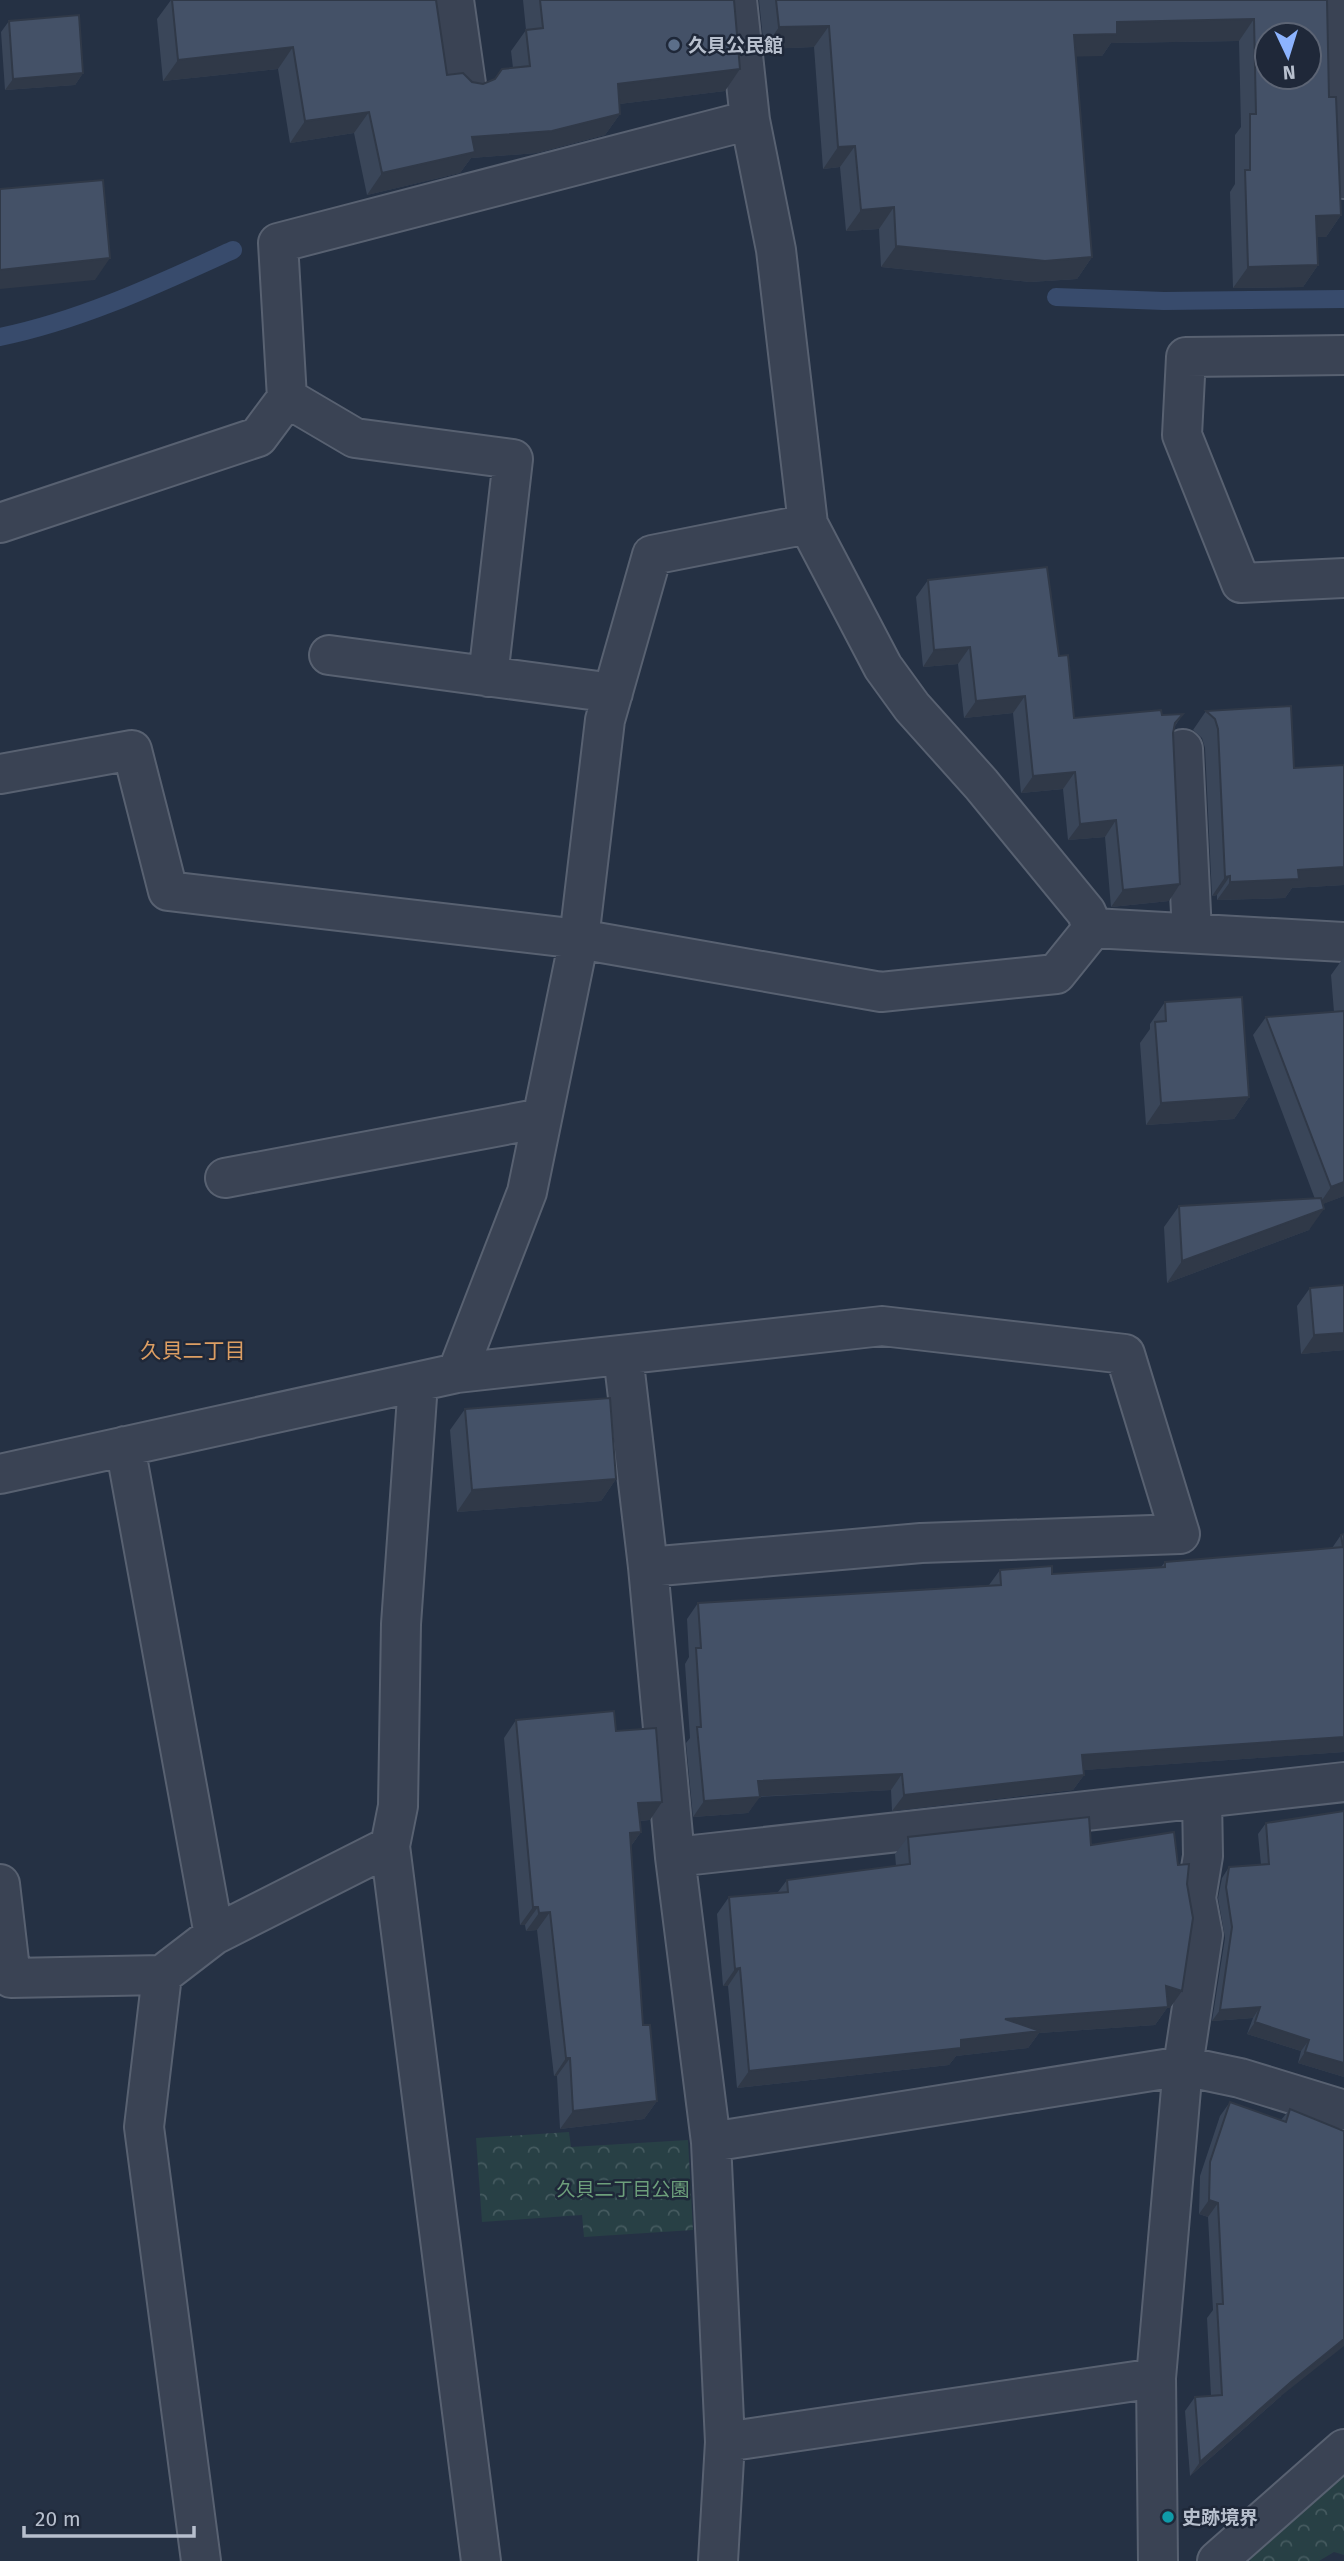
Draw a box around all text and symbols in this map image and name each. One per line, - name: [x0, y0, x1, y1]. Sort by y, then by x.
- north arrow: [1253, 21, 1323, 91]
- place label: 久貝公民館: [688, 34, 783, 57]
- marker: 久貝公民館: [666, 37, 682, 53]
- text: N: [1282, 61, 1296, 84]
- district label: 久貝二丁目: [141, 1338, 246, 1364]
- park label: 久貝二丁目公園: [556, 2178, 690, 2201]
- scale bar: [24, 2494, 194, 2538]
- text: 20 m: [35, 2506, 81, 2532]
- place label: 史跡境界: [1182, 2506, 1258, 2529]
- marker: 史跡境界: [1160, 2509, 1176, 2525]

